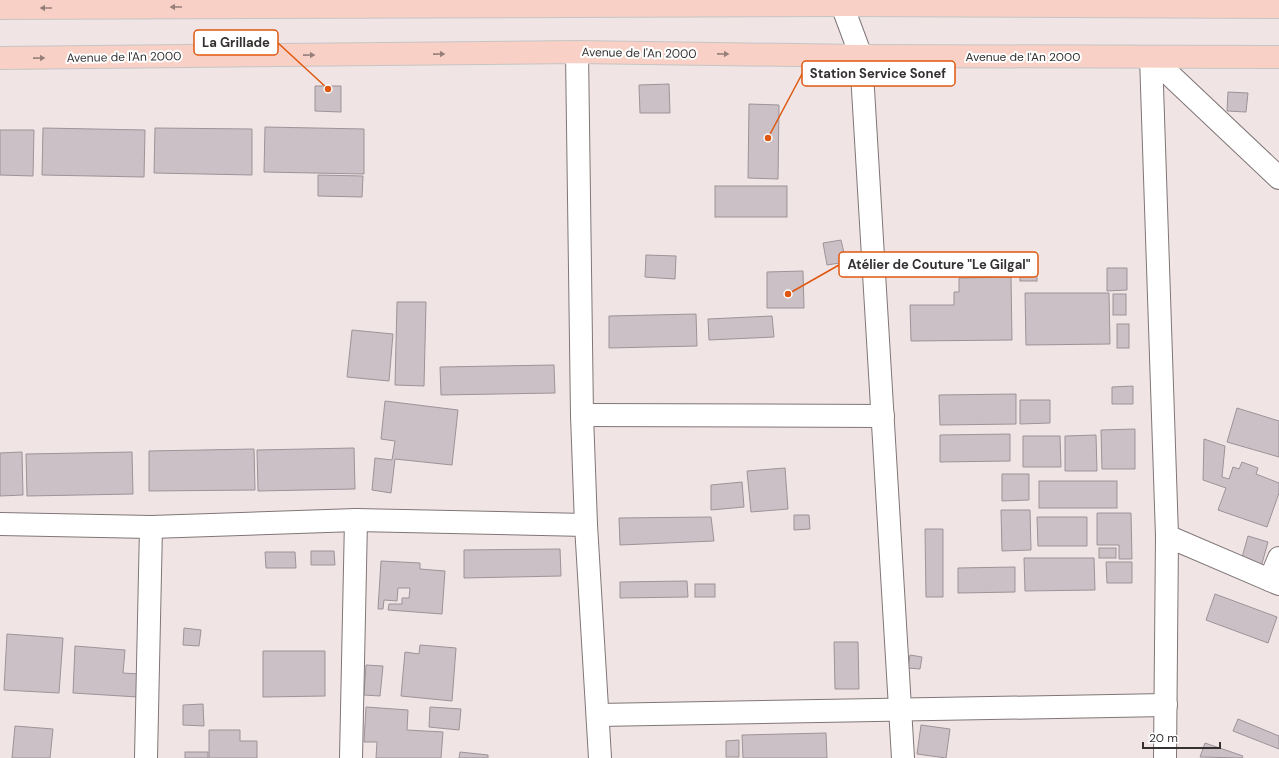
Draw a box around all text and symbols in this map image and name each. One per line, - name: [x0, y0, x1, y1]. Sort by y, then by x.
- one-way arrow: [169, 4, 182, 10]
- one-way arrow: [39, 5, 52, 11]
- callout: La Grillade: [194, 30, 278, 55]
- text: La Grillade: [202, 34, 270, 51]
- street label: Avenue de l'An 2000: [581, 44, 697, 62]
- street label: Avenue de l'An 2000: [66, 48, 182, 66]
- street label: Avenue de l'An 2000: [966, 49, 1080, 65]
- one-way arrow: [433, 51, 446, 57]
- one-way arrow: [717, 51, 730, 57]
- one-way arrow: [303, 52, 316, 58]
- one-way arrow: [33, 55, 46, 61]
- callout: Station Service Sonef: [802, 61, 955, 86]
- text: Station Service Sonef: [810, 65, 946, 82]
- callout: Atélier de Couture "Le Gilgal": [839, 252, 1038, 277]
- text: Atélier de Couture "Le Gilgal": [847, 256, 1031, 273]
- scale bar: [1143, 724, 1220, 750]
- text: 20 m: [1149, 730, 1178, 746]

